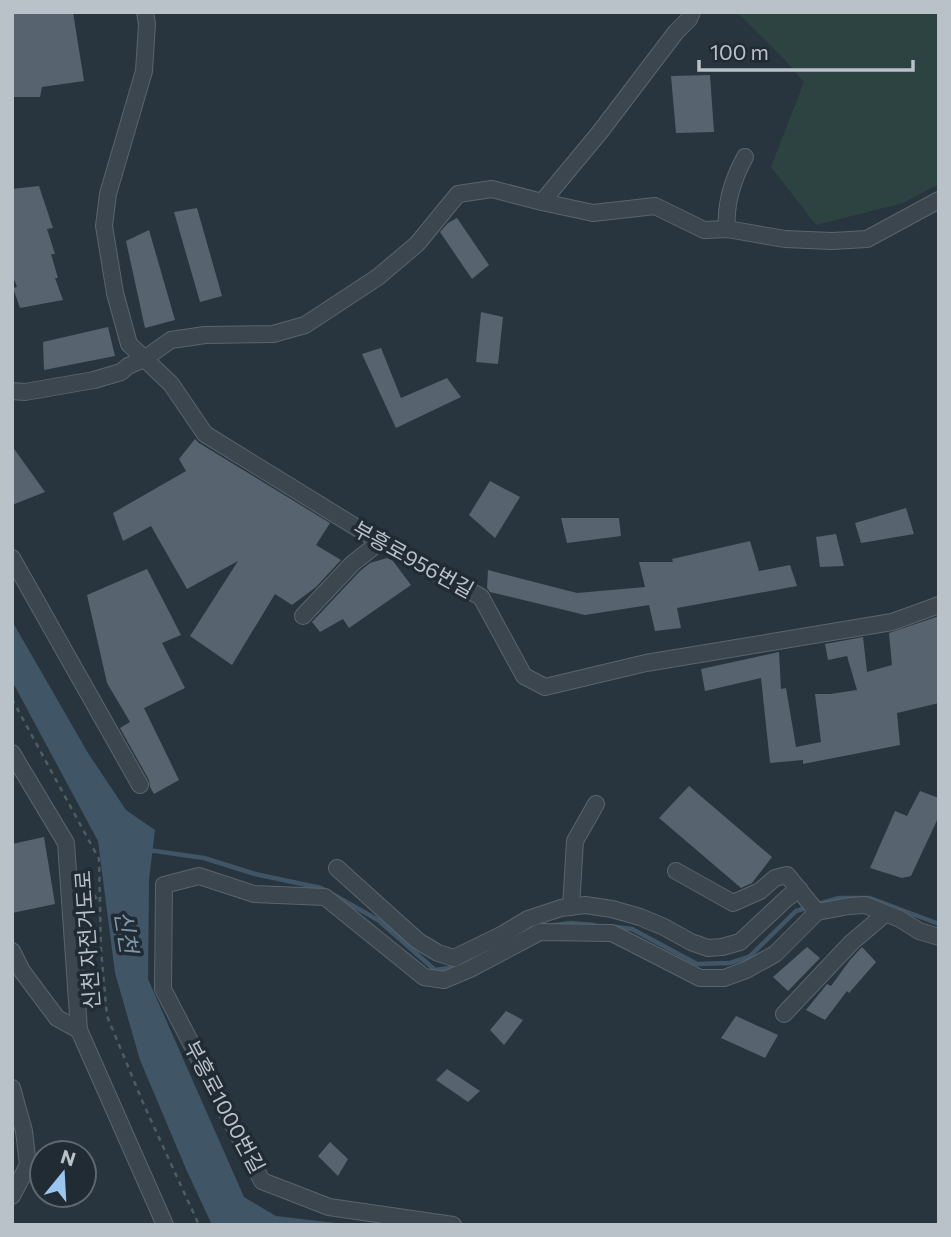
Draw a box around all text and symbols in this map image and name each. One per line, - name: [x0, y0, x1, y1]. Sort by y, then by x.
- scale bar: [699, 28, 912, 72]
- text: 100 m: [710, 39, 769, 64]
- street label: 부흥로956번길: [349, 515, 478, 602]
- street label: 신천 자전거도로: [69, 870, 104, 1010]
- water label: 신천: [110, 909, 145, 958]
- street label: 부흥로1000번길: [180, 1036, 271, 1177]
- north arrow: [28, 1139, 98, 1209]
- text: N: [58, 1144, 79, 1170]

